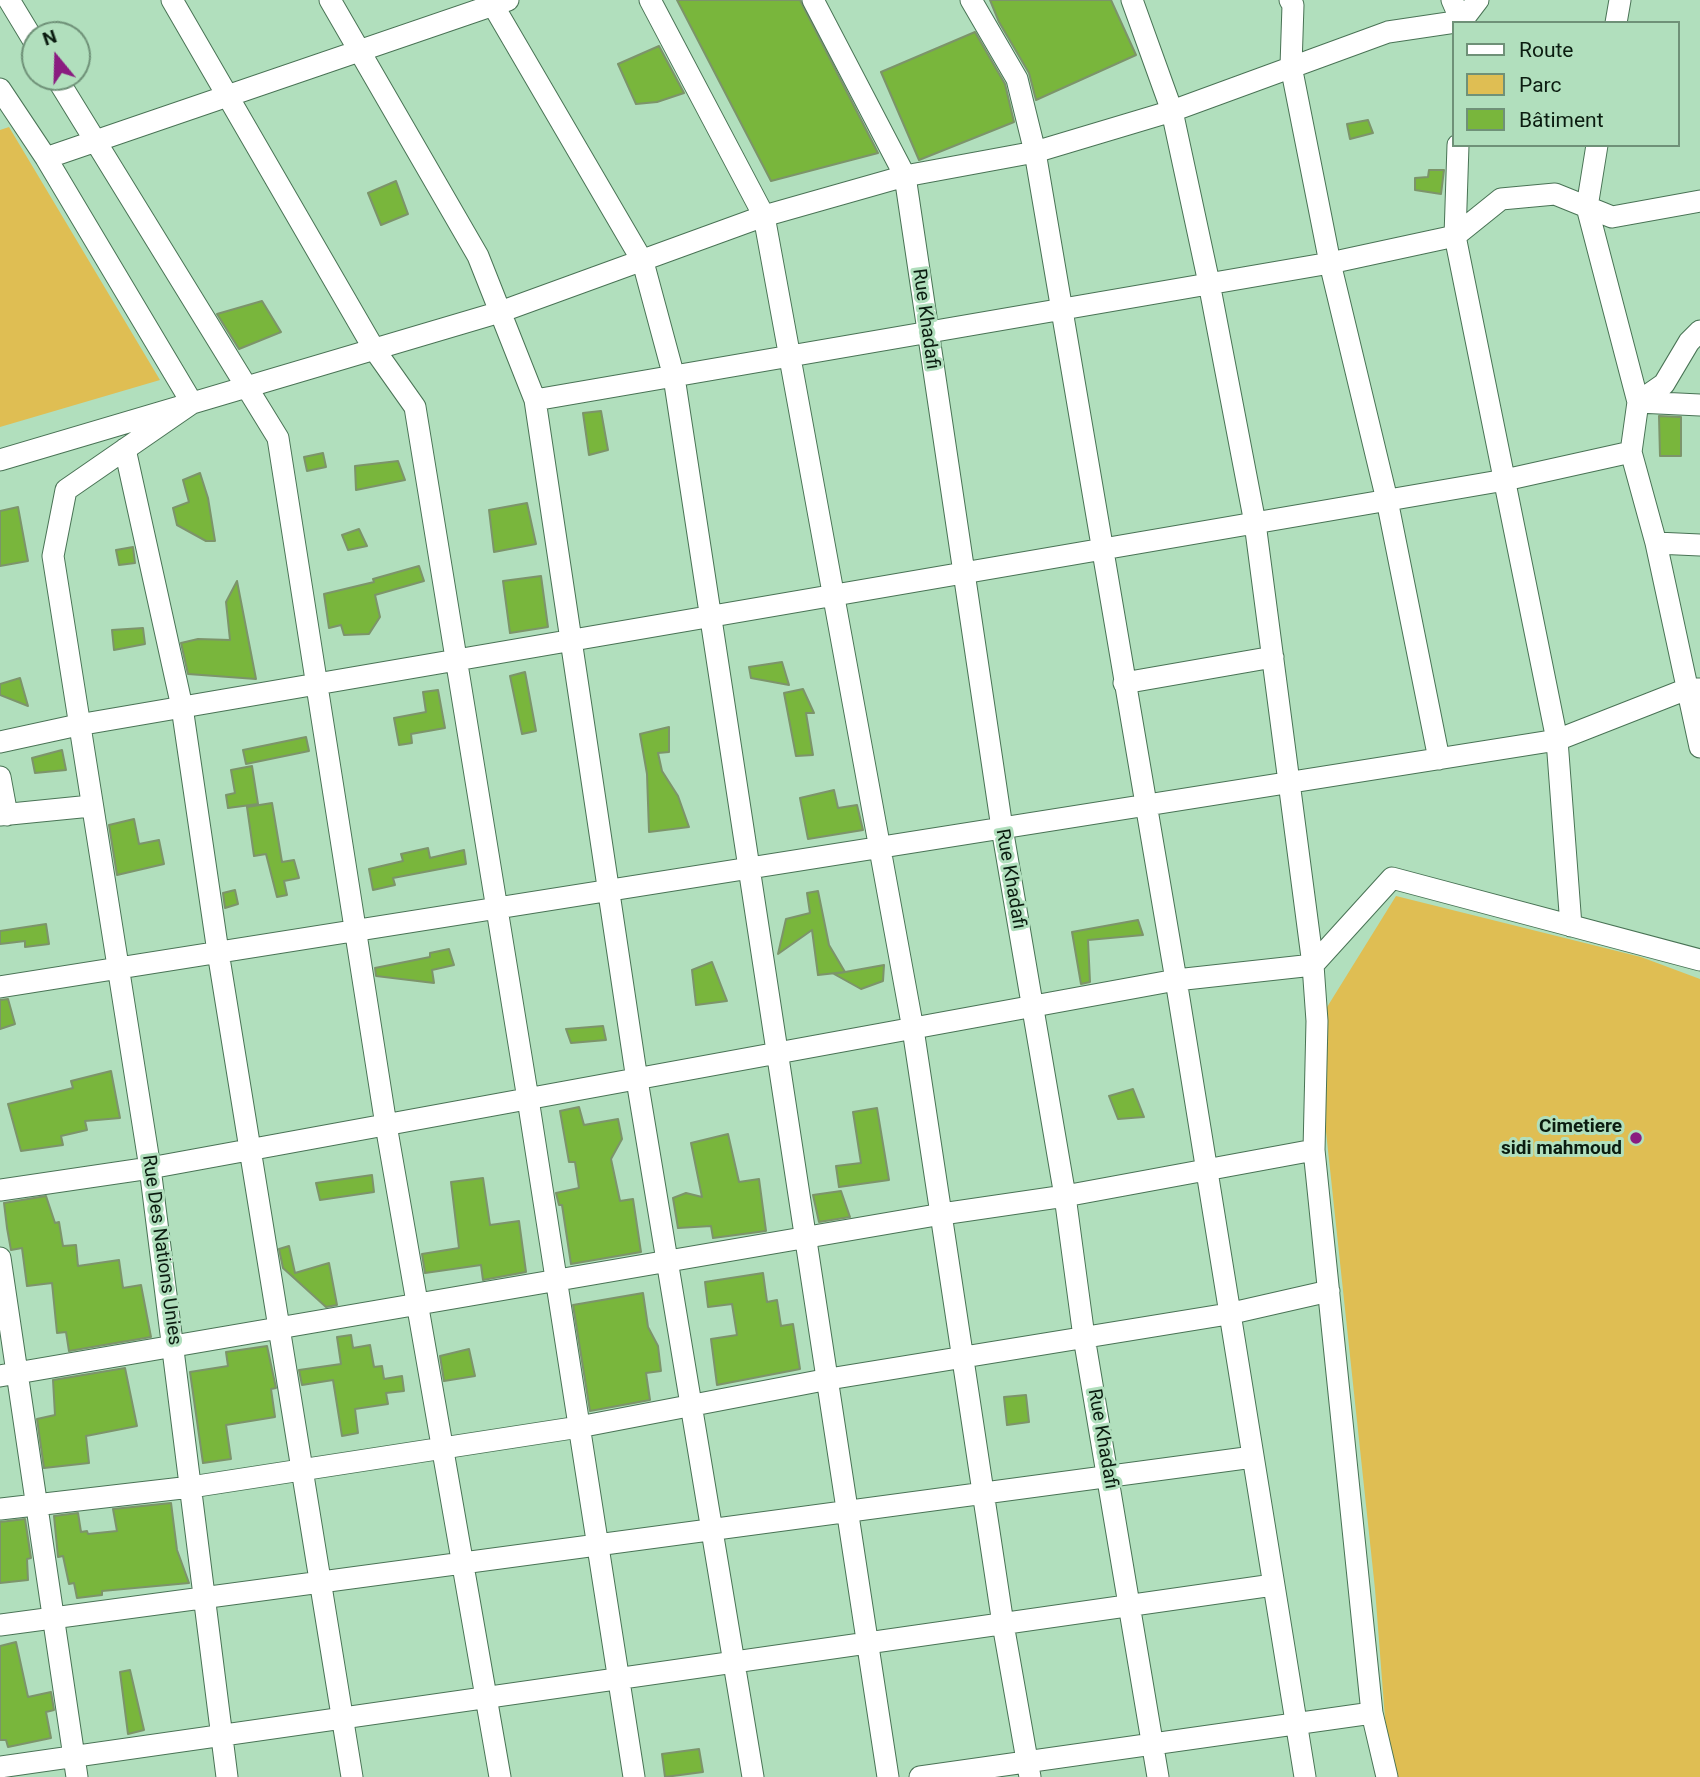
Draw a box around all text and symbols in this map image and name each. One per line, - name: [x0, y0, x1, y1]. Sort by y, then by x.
- north arrow: [21, 21, 91, 91]
- legend: [1452, 21, 1679, 147]
- text: N: [40, 25, 60, 51]
- text: Route: [1519, 38, 1574, 62]
- text: Parc: [1519, 73, 1561, 97]
- text: Bâtiment: [1519, 108, 1604, 132]
- street label: Rue Khadafi: [907, 267, 943, 371]
- street label: Rue Khadafi: [990, 827, 1030, 931]
- place label: Cimetiere sidi mahmoud: [1501, 1116, 1622, 1160]
- marker: Cimetiere sidi mahmoud: [1628, 1130, 1644, 1146]
- street label: Rue Des Nations Unies: [136, 1153, 186, 1347]
- street label: Rue Khadafi: [1082, 1387, 1122, 1491]

